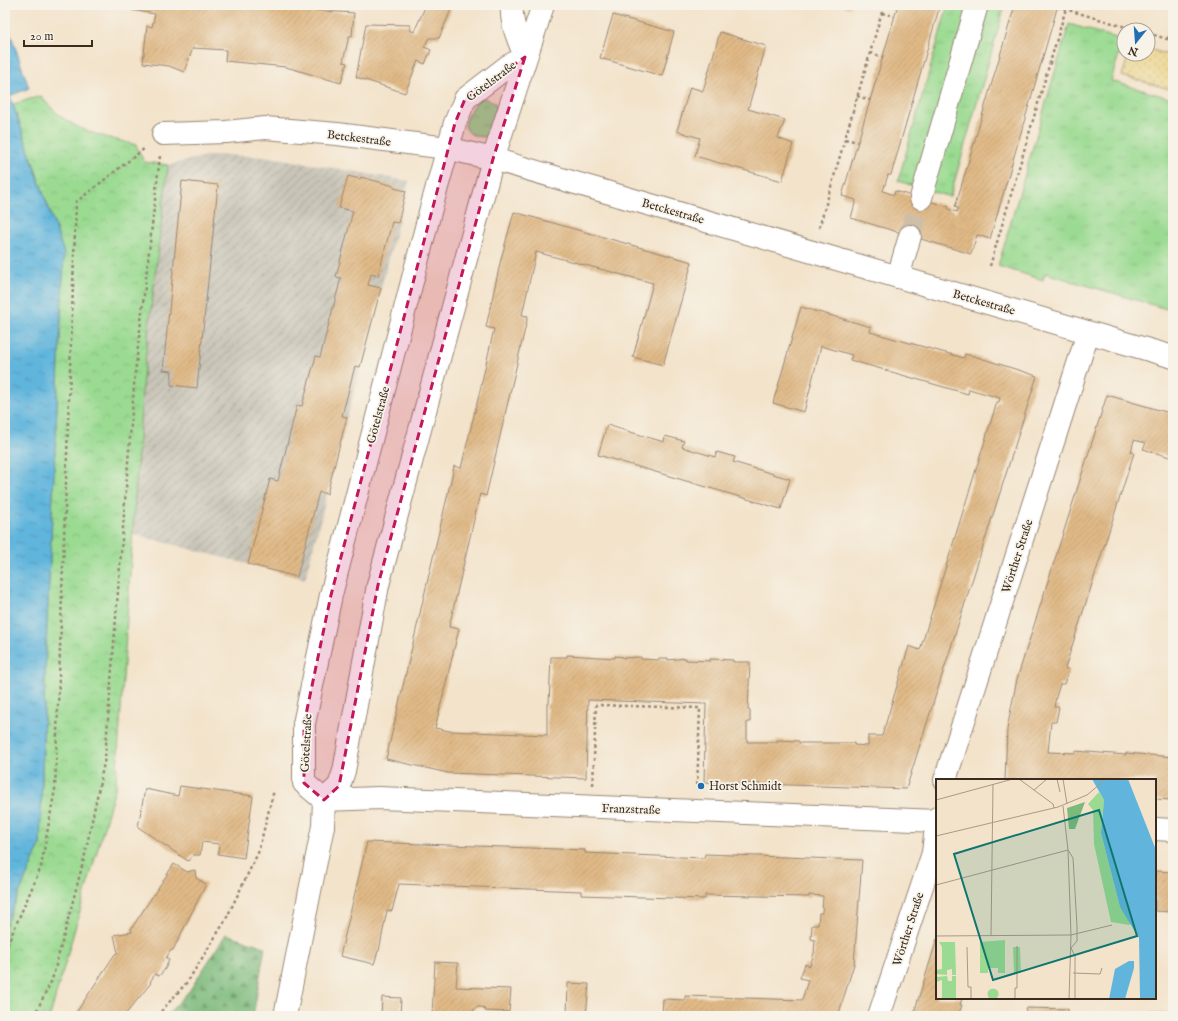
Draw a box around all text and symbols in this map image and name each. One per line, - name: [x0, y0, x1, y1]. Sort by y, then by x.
- scale bar: [24, 22, 92, 48]
- north arrow: [1116, 22, 1156, 62]
- text: 20 m: [30, 29, 53, 44]
- text: N: [1126, 42, 1141, 59]
- street label: Götelstraße: [463, 57, 520, 105]
- street label: Betckestraße: [326, 127, 392, 150]
- street label: Betckestraße: [640, 195, 706, 228]
- street label: Betckestraße: [951, 286, 1017, 319]
- street label: Götelstraße: [364, 384, 393, 445]
- street label: Wörther Straße: [998, 517, 1037, 595]
- street label: Götelstraße: [297, 713, 316, 773]
- place label: Horst Schmidt: [709, 779, 782, 794]
- inset map: [936, 779, 1156, 999]
- marker: Horst Schmidt: [696, 781, 706, 791]
- street label: Franzstraße: [601, 801, 661, 818]
- street label: Wörther Straße: [889, 890, 928, 968]

